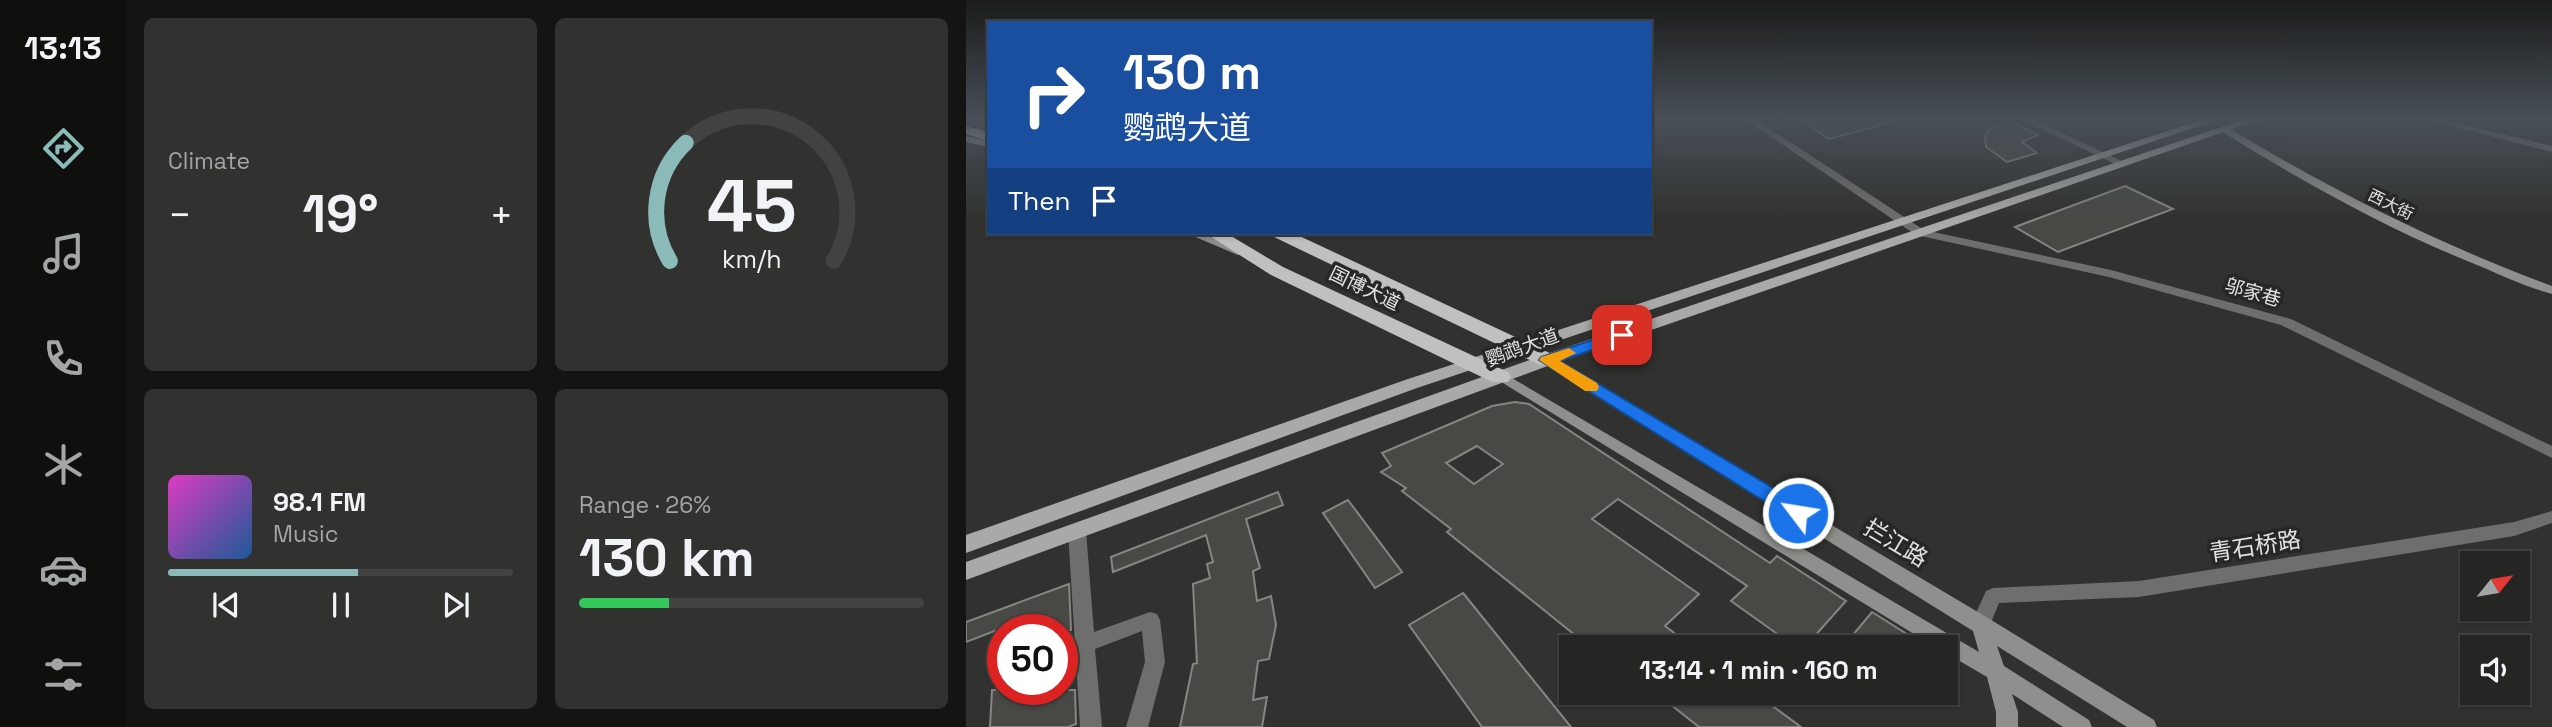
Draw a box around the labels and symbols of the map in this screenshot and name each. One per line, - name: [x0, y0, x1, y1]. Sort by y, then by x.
- street label: 西大街: [2365, 184, 2417, 224]
- street label: 国博大道: [1325, 261, 1404, 316]
- street label: 邬家巷: [2222, 273, 2284, 312]
- pin: [1592, 305, 1652, 365]
- street label: 鹦鹉大道: [1482, 323, 1562, 372]
- position arrow: [1761, 476, 1835, 550]
- street label: 拦江路: [1859, 512, 1933, 574]
- street label: 青石桥路: [2207, 524, 2303, 568]
- north arrow: [2460, 551, 2530, 621]
- speed limit sign: 50: [987, 614, 1078, 705]

